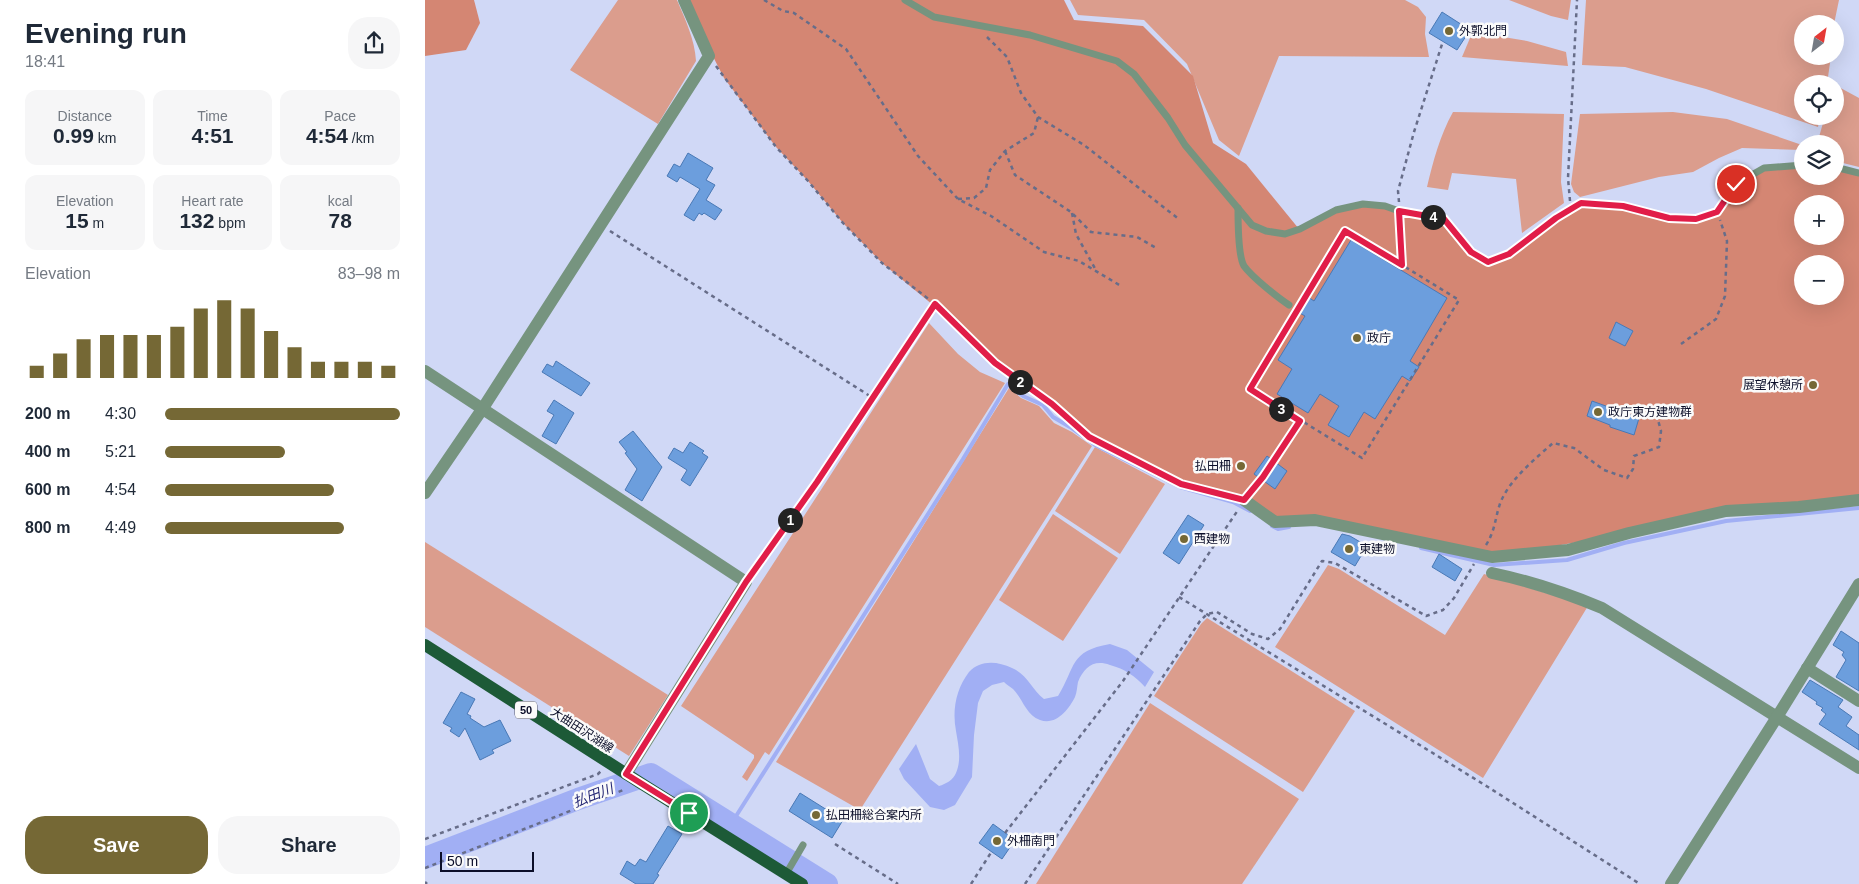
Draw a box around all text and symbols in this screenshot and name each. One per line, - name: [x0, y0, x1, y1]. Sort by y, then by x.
- north arrow: [1794, 15, 1844, 65]
- map controls: [1794, 15, 1844, 305]
- button: share: [348, 17, 400, 69]
- text: Evening run: [25, 18, 187, 49]
- place label: 外郭北門: [1459, 24, 1507, 38]
- marker: 外郭北門: [1443, 25, 1455, 37]
- text: 18:41: [25, 53, 65, 70]
- button: locate: [1794, 75, 1844, 125]
- text: Distance: [58, 108, 112, 124]
- text: Time: [197, 108, 228, 124]
- text: Pace: [324, 108, 356, 124]
- text: 0.99: [53, 124, 94, 147]
- text: 4:51: [191, 124, 234, 147]
- text: 4:54: [306, 124, 348, 147]
- text: km: [94, 130, 117, 146]
- text: /km: [348, 130, 374, 146]
- button: layers: [1794, 135, 1844, 185]
- pin: [1715, 163, 1757, 205]
- icon: check: [1722, 170, 1750, 198]
- text: Elevation: [56, 193, 114, 209]
- text: Heart rate: [181, 193, 244, 209]
- text: kcal: [328, 193, 353, 209]
- button: +: [1794, 195, 1844, 245]
- pin: 4: [1421, 204, 1445, 230]
- text: 15: [65, 209, 89, 232]
- text: 132: [179, 209, 214, 232]
- text: 78: [328, 209, 352, 232]
- text: 4: [1430, 209, 1437, 225]
- text: m: [89, 215, 104, 231]
- text: bpm: [214, 215, 246, 231]
- button: −: [1794, 255, 1844, 305]
- text: Elevation: [25, 265, 91, 282]
- text: 83–98 m: [338, 265, 400, 282]
- place label: 政庁: [1367, 331, 1391, 345]
- marker: 政庁: [1351, 332, 1363, 344]
- pin: 2: [1007, 370, 1033, 394]
- text: 2: [1017, 374, 1024, 390]
- place label: 展望休憩所: [1743, 378, 1803, 392]
- marker: 展望休憩所: [1807, 379, 1819, 391]
- pin: 3: [1269, 396, 1293, 422]
- text: 3: [1278, 401, 1285, 417]
- text: 200 m: [25, 405, 70, 422]
- text: 4:30: [105, 405, 136, 422]
- place label: 政庁東方建物群: [1608, 405, 1692, 419]
- marker: 政庁東方建物群: [1592, 406, 1604, 418]
- text: 400 m: [25, 443, 70, 460]
- text: 5:21: [105, 443, 136, 460]
- place label: 払田柵: [1195, 459, 1231, 473]
- marker: 払田柵: [1235, 460, 1247, 472]
- text: 600 m: [25, 481, 70, 498]
- text: 4:54: [105, 481, 136, 498]
- pin: 1: [777, 508, 803, 532]
- text: 1: [787, 512, 794, 528]
- text: 800 m: [25, 519, 70, 536]
- text: 4:49: [105, 519, 136, 536]
- place label: 西建物: [1194, 532, 1230, 546]
- marker: 西建物: [1178, 533, 1190, 545]
- place label: 東建物: [1359, 542, 1395, 556]
- marker: 東建物: [1343, 543, 1355, 555]
- road number: 50: [515, 702, 537, 718]
- street label: 大曲田沢湖線: [548, 705, 616, 755]
- water label: 払田川: [571, 779, 617, 810]
- pin: [668, 792, 710, 834]
- icon: arrive: [675, 799, 703, 827]
- place label: 払田柵総合案内所: [826, 808, 922, 822]
- marker: 払田柵総合案内所: [810, 809, 822, 821]
- button: Save: [25, 816, 208, 874]
- button: Share: [218, 816, 400, 874]
- place label: 外柵南門: [1007, 834, 1055, 848]
- marker: 外柵南門: [991, 835, 1003, 847]
- scale bar: [440, 849, 534, 872]
- text: 50 m: [447, 853, 478, 869]

